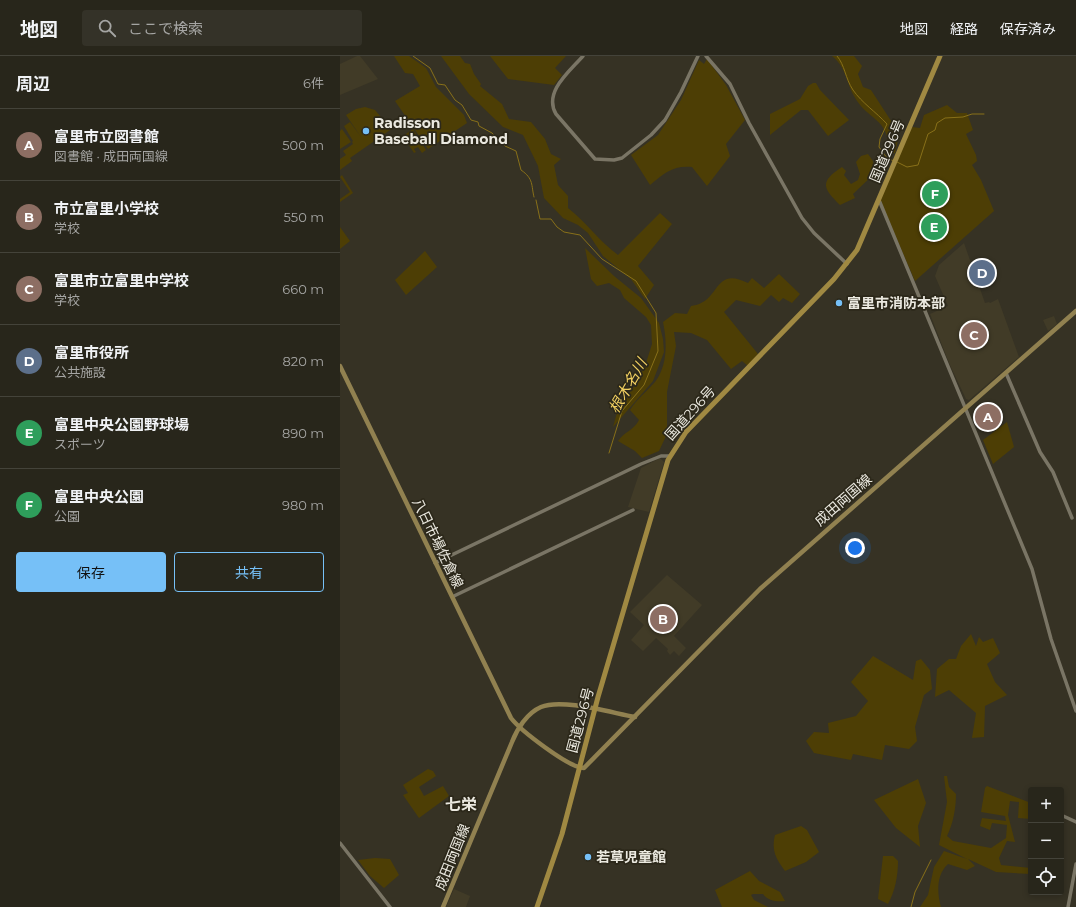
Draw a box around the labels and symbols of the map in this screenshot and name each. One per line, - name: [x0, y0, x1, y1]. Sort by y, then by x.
- place label: Radisson Baseball Diamond: [374, 114, 508, 148]
- street label: 国道296号: [866, 117, 908, 185]
- marker: Radisson Baseball Diamond: [361, 126, 371, 136]
- pin: F: [922, 179, 948, 209]
- pin: E: [921, 212, 947, 242]
- pin: D: [969, 258, 995, 288]
- place label: 富里市消防本部: [847, 294, 945, 312]
- marker: 富里市消防本部: [834, 298, 844, 308]
- pin: C: [961, 320, 987, 350]
- water label: 根木名川: [604, 353, 652, 416]
- street label: 国道296号: [661, 382, 719, 444]
- pin: A: [975, 402, 1001, 432]
- street label: 成田両国線: [811, 470, 875, 530]
- street label: 八日市場佐倉線: [408, 495, 468, 591]
- your location: [845, 538, 865, 558]
- pin: B: [650, 604, 676, 634]
- street label: 国道296号: [563, 685, 597, 755]
- district label: 七栄: [445, 795, 477, 814]
- street label: 成田両国線: [431, 821, 473, 893]
- place label: 若草児童館: [596, 848, 666, 866]
- marker: 若草児童館: [583, 852, 593, 862]

